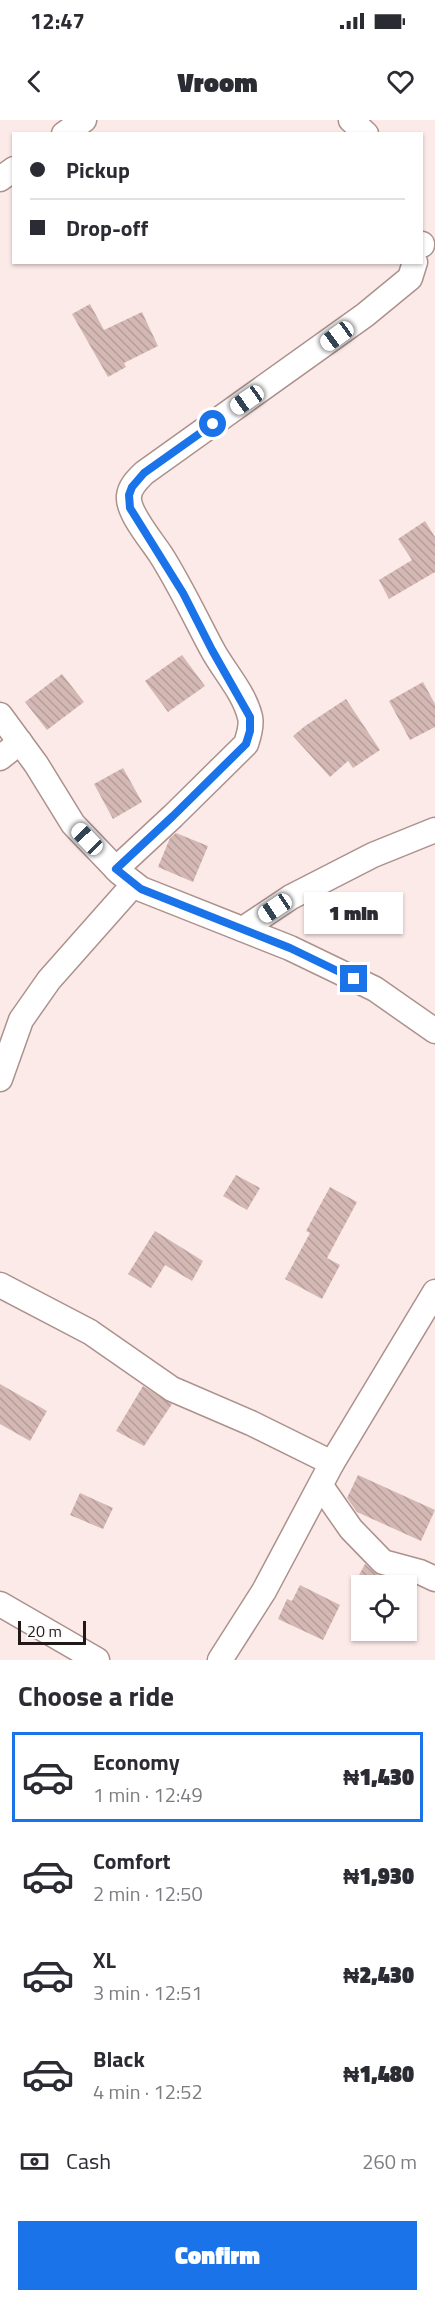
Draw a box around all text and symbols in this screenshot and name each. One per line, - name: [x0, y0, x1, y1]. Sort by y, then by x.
- text: 12:47: [30, 4, 85, 38]
- text: Vroom: [178, 61, 257, 102]
- icon: back: [18, 65, 51, 98]
- icon: heart: [384, 65, 417, 98]
- text: Pickup: [66, 153, 130, 187]
- text: Drop-off: [66, 211, 148, 245]
- car: [317, 318, 357, 354]
- car: [227, 382, 267, 418]
- route start: [199, 410, 226, 437]
- car: [68, 820, 106, 858]
- car: [255, 890, 295, 926]
- callout: 1 min: [304, 892, 404, 934]
- text: 1 min: [329, 897, 378, 928]
- route end: [340, 965, 367, 992]
- map controls: [351, 1575, 417, 1641]
- button: locate: [351, 1575, 417, 1641]
- scale bar: [18, 1618, 86, 1646]
- text: 20 m: [27, 1619, 62, 1643]
- text: Choose a ride: [18, 1675, 174, 1716]
- text: Economy: [93, 1745, 180, 1779]
- icon: car: [21, 1750, 75, 1804]
- text: ₦1,430: [343, 1760, 414, 1794]
- text: 1 min · 12:49: [93, 1779, 203, 1810]
- text: Comfort: [93, 1844, 171, 1878]
- icon: car: [21, 1849, 75, 1903]
- text: ₦1,930: [343, 1859, 414, 1893]
- text: 2 min · 12:50: [93, 1878, 203, 1909]
- text: XL: [93, 1943, 116, 1977]
- icon: car: [21, 1948, 75, 2002]
- text: ₦2,430: [343, 1958, 414, 1992]
- text: 3 min · 12:51: [93, 1977, 203, 2008]
- text: Black: [93, 2042, 145, 2076]
- icon: car: [21, 2047, 75, 2101]
- text: ₦1,480: [343, 2057, 414, 2091]
- text: 4 min · 12:52: [93, 2076, 203, 2107]
- text: Cash: [66, 2144, 111, 2178]
- icon: cash: [18, 2145, 51, 2178]
- text: 260 m: [362, 2146, 417, 2177]
- button: Confirm: [18, 2221, 417, 2290]

